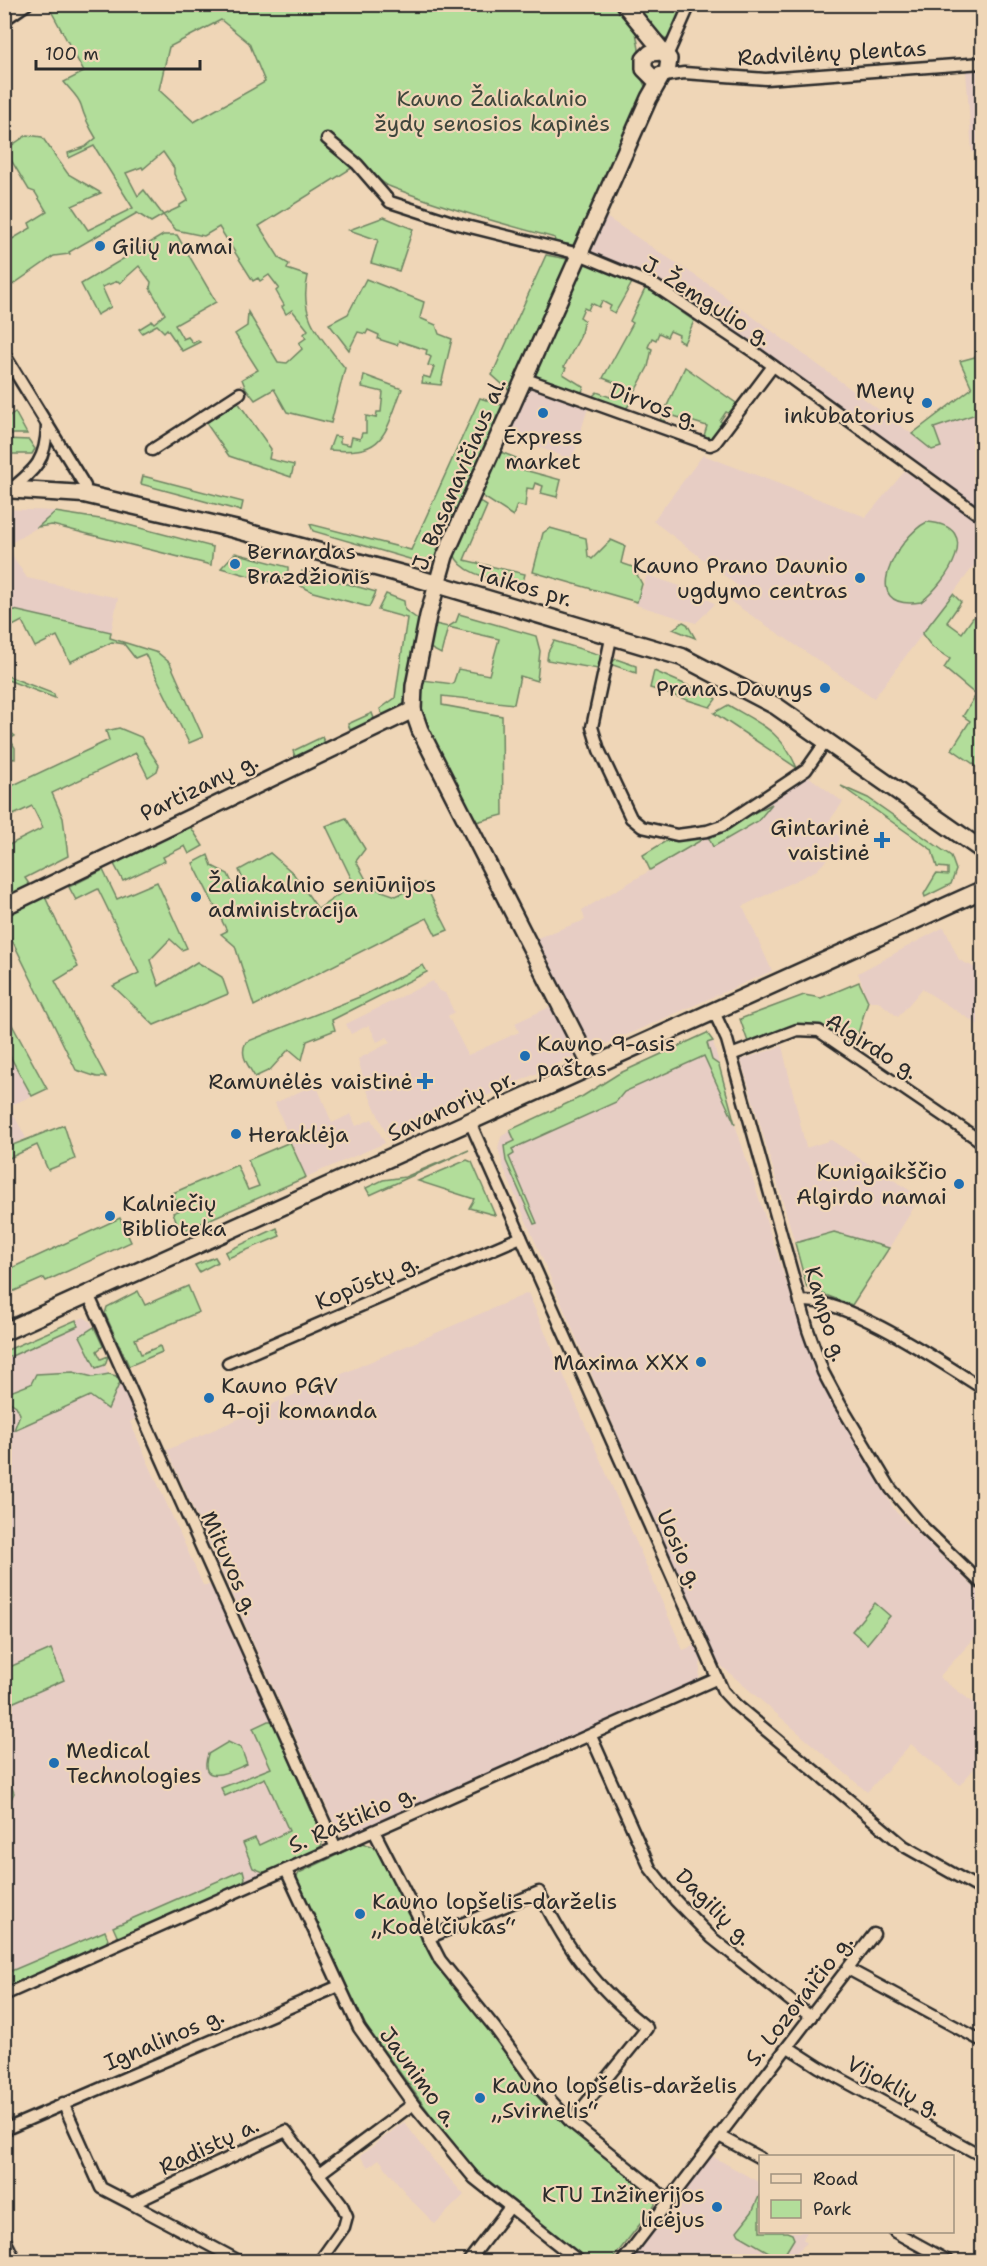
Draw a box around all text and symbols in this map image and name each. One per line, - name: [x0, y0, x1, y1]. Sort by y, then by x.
- scale bar: [36, 33, 200, 71]
- street label: Radvilėnų plentas: [737, 34, 927, 72]
- text: 100 m: [45, 42, 99, 66]
- park label: Kauno Žaliakalnio žydų senosios kapinės: [374, 84, 610, 138]
- place label: Gilių namai: [112, 232, 233, 261]
- marker: Gilių namai: [93, 239, 107, 253]
- street label: J. Žemgulio g.: [637, 250, 777, 352]
- street label: J. Basanavičiaus al.: [405, 373, 513, 575]
- street label: Dirvos g.: [606, 376, 702, 434]
- place label: Menų inkubatorius: [784, 376, 915, 430]
- marker: Menų inkubatorius: [920, 396, 934, 410]
- marker: Express market: [536, 406, 550, 420]
- place label: Express market: [503, 422, 583, 476]
- place label: Bernardas Brazdžionis: [247, 537, 370, 591]
- place label: Kauno Prano Daunio ugdymo centras: [633, 551, 848, 605]
- marker: Bernardas Brazdžionis: [228, 557, 242, 571]
- street label: Taikos pr.: [473, 558, 575, 614]
- marker: Kauno Prano Daunio ugdymo centras: [853, 571, 867, 585]
- place label: Pranas Daunys: [656, 674, 813, 703]
- marker: Pranas Daunys: [818, 681, 832, 695]
- street label: Partizanų g.: [135, 746, 263, 828]
- place label: Gintarinė vaistinė: [770, 813, 870, 867]
- marker: Gintarinė vaistinė: [875, 833, 889, 847]
- place label: Žaliakalnio seniūnijos administracija: [208, 870, 436, 924]
- marker: Žaliakalnio seniūnijos administracija: [189, 890, 203, 904]
- street label: Algirdo g.: [820, 1006, 924, 1086]
- place label: Kauno 9-asis paštas: [537, 1029, 676, 1083]
- marker: Kauno 9-asis paštas: [518, 1049, 532, 1063]
- street label: Savanorių pr.: [383, 1064, 519, 1148]
- place label: Ramunėlės vaistinė: [208, 1067, 413, 1096]
- marker: Ramunėlės vaistinė: [418, 1074, 432, 1088]
- place label: Heraklėja: [248, 1120, 349, 1149]
- marker: Heraklėja: [229, 1127, 243, 1141]
- place label: Kunigaikščio Algirdo namai: [796, 1157, 947, 1211]
- marker: Kunigaikščio Algirdo namai: [952, 1177, 966, 1191]
- place label: Kalniečių Biblioteka: [122, 1189, 227, 1243]
- marker: Kalniečių Biblioteka: [103, 1209, 117, 1223]
- street label: Kopūstų g.: [311, 1247, 423, 1317]
- street label: Kampo g.: [798, 1263, 854, 1365]
- place label: Maxima XXX: [553, 1348, 689, 1377]
- marker: Maxima XXX: [694, 1355, 708, 1369]
- place label: Kauno PGV 4-oji komanda: [221, 1371, 377, 1425]
- marker: Kauno PGV 4-oji komanda: [202, 1391, 216, 1405]
- street label: Uosio g.: [650, 1505, 710, 1593]
- street label: Mituvos g.: [194, 1507, 266, 1619]
- place label: Medical Technologies: [66, 1736, 202, 1790]
- marker: Medical Technologies: [47, 1756, 61, 1770]
- street label: S. Raštikio g.: [284, 1778, 420, 1860]
- street label: Dagilių g.: [669, 1862, 759, 1952]
- place label: Kauno lopšelis-darželis „Kodėlčiukas“: [371, 1887, 617, 1941]
- marker: Kauno lopšelis-darželis „Kodėlčiukas“: [353, 1907, 367, 1921]
- street label: S. Lozoraičio g.: [739, 1928, 859, 2072]
- street label: Ignalinos g.: [100, 2001, 228, 2077]
- street label: Jaunimo a.: [373, 2021, 465, 2133]
- street label: Vijoklių g.: [841, 2049, 947, 2123]
- place label: Kauno lopšelis-darželis „Svirnelis“: [491, 2071, 737, 2125]
- marker: Kauno lopšelis-darželis „Svirnelis“: [473, 2091, 487, 2105]
- street label: Radistų a.: [154, 2110, 264, 2182]
- legend: [759, 2155, 954, 2233]
- text: Road: [813, 2167, 858, 2191]
- place label: KTU Inžinerijos licėjus: [542, 2180, 705, 2234]
- text: Park: [813, 2197, 852, 2221]
- marker: KTU Inžinerijos licėjus: [710, 2200, 724, 2214]

